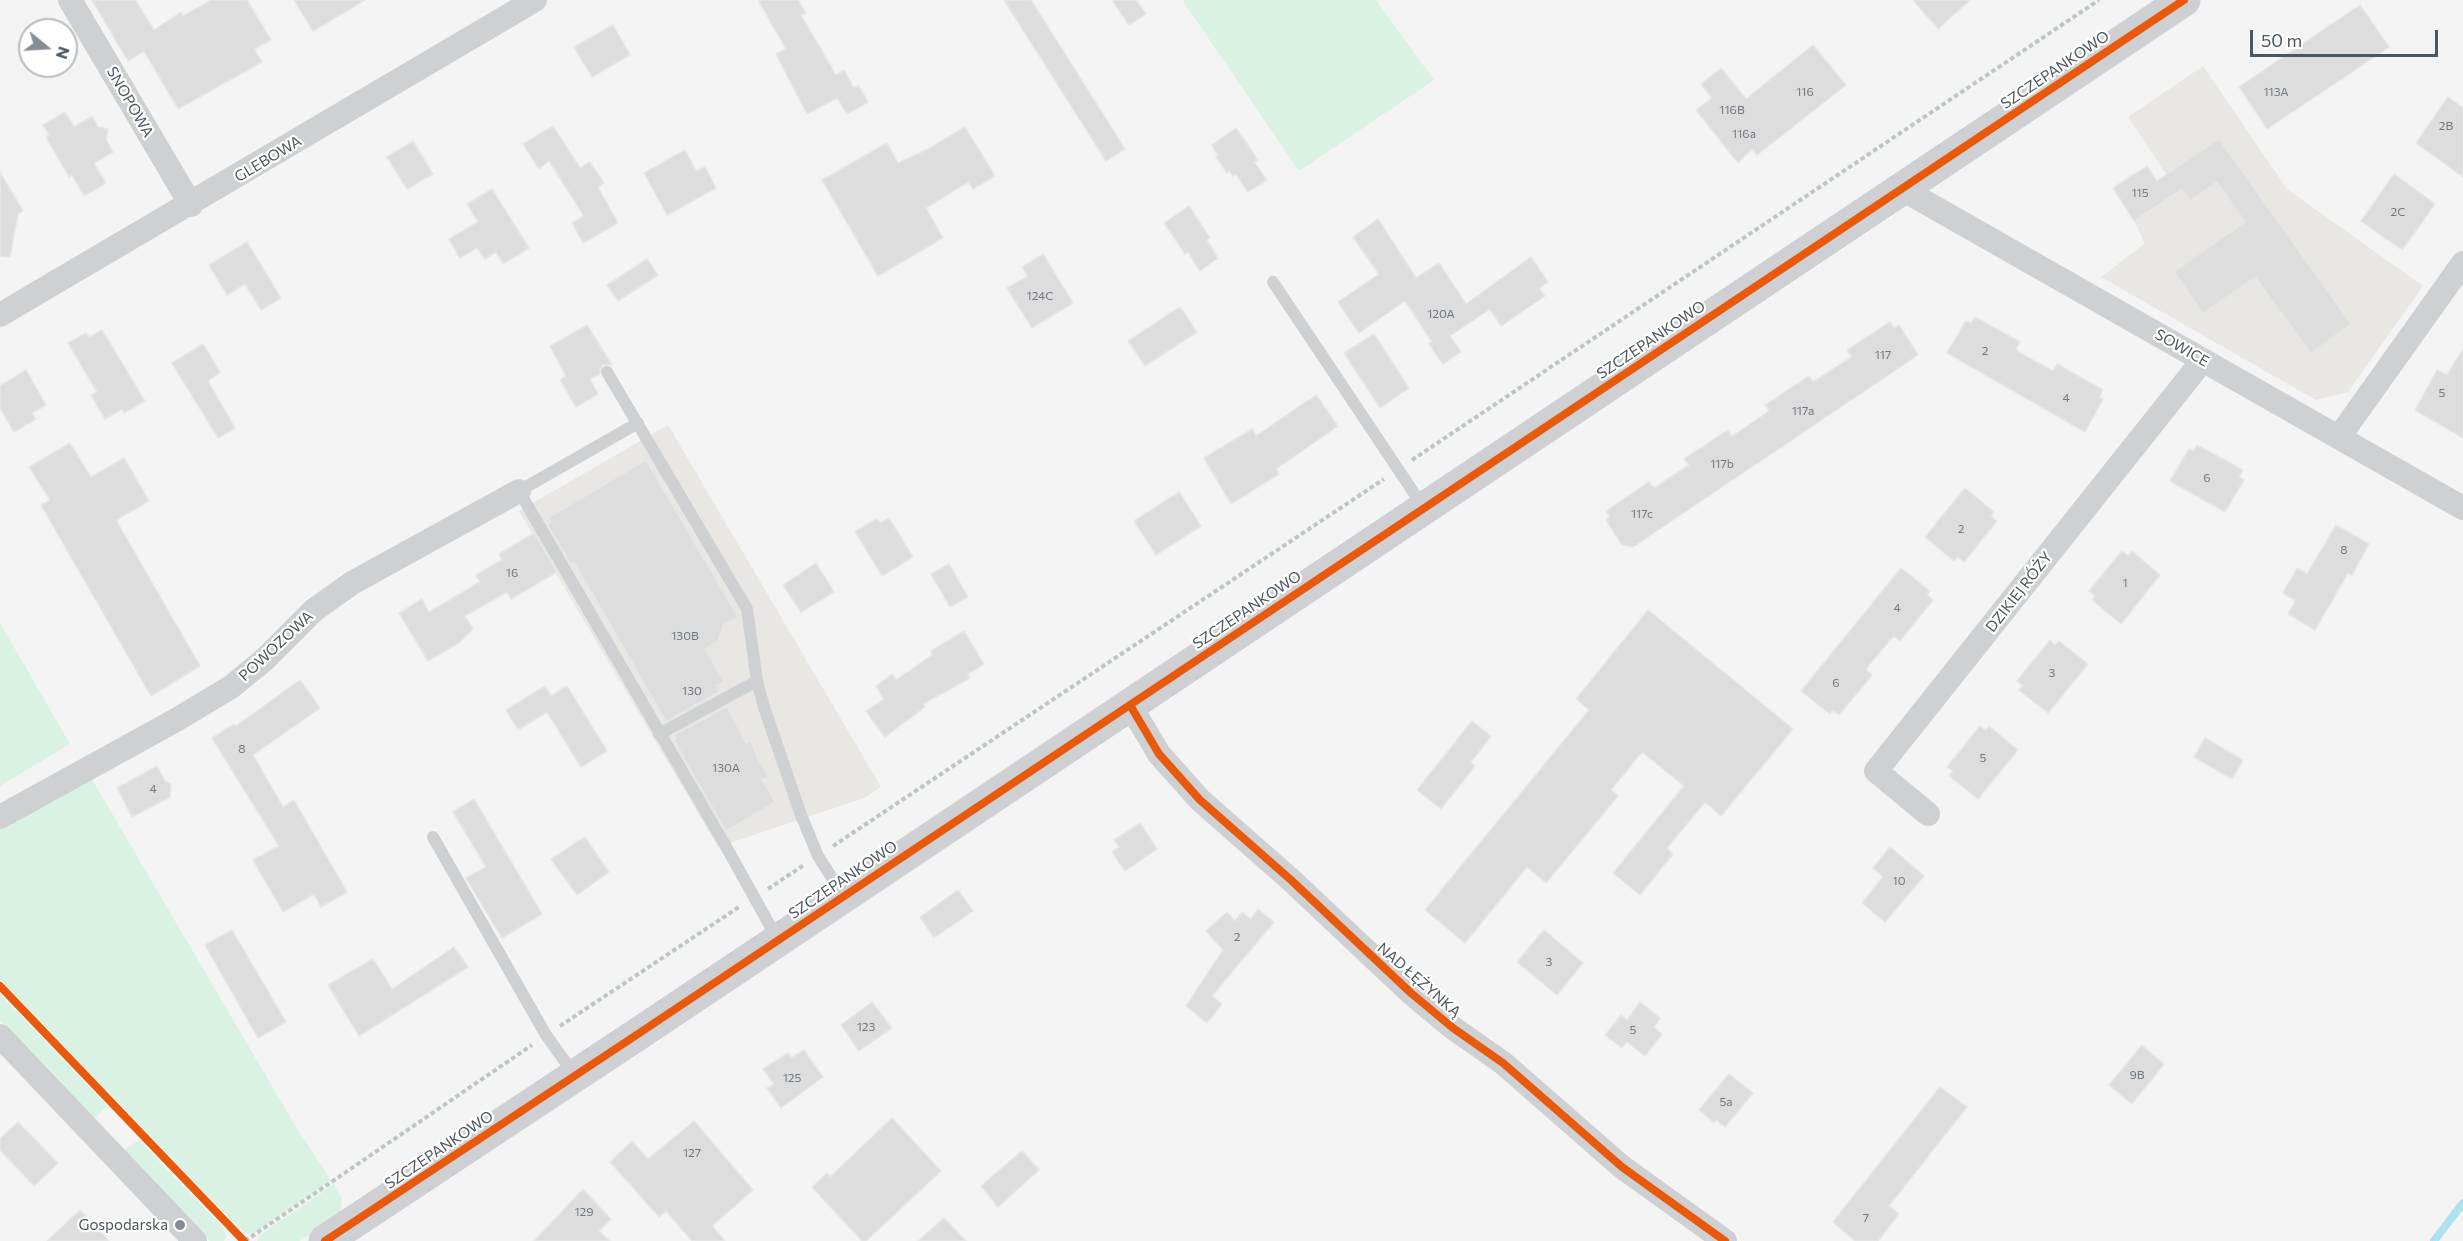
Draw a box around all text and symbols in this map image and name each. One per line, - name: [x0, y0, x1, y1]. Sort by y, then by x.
- north arrow: [18, 18, 78, 78]
- scale bar: [2253, 18, 2440, 56]
- street label: SZCZEPANKOWO: [1997, 27, 2113, 113]
- text: 50 m: [2261, 29, 2302, 51]
- text: N: [53, 44, 75, 62]
- street label: SNOPOWA: [103, 64, 157, 140]
- house number: 116: [1796, 85, 1814, 99]
- house number: 113A: [2263, 85, 2289, 99]
- house number: 116B: [1719, 103, 1745, 117]
- house number: 2B: [2439, 119, 2453, 133]
- house number: 116a: [1732, 127, 1756, 141]
- street label: GLEBOWA: [231, 132, 305, 186]
- house number: 115: [2131, 186, 2149, 200]
- house number: 2C: [2391, 205, 2405, 219]
- house number: 124C: [1027, 289, 1053, 303]
- street label: SZCZEPANKOWO: [1593, 297, 1709, 383]
- house number: 120A: [1427, 307, 1455, 321]
- street label: SOWICE: [2152, 325, 2212, 371]
- house number: 2: [1982, 344, 1988, 358]
- house number: 117: [1875, 348, 1891, 362]
- house number: 5: [2439, 386, 2445, 400]
- house number: 4: [2062, 391, 2070, 405]
- house number: 117a: [1792, 404, 1814, 418]
- house number: 117b: [1710, 457, 1734, 471]
- house number: 6: [2203, 471, 2211, 485]
- house number: 117c: [1631, 507, 1653, 521]
- house number: 2: [1958, 522, 1964, 536]
- house number: 8: [2340, 543, 2348, 557]
- street label: DZIKIEJ RÓŻY: [1982, 548, 2056, 636]
- house number: 16: [506, 566, 518, 580]
- street label: SZCZEPANKOWO: [1189, 567, 1305, 653]
- house number: 1: [2122, 576, 2128, 590]
- house number: 4: [1893, 601, 1901, 615]
- street label: POWOZOWA: [235, 607, 317, 685]
- house number: 130B: [671, 629, 699, 643]
- house number: 3: [2049, 666, 2055, 680]
- house number: 6: [1832, 676, 1840, 690]
- house number: 130: [682, 684, 702, 698]
- house number: 8: [238, 742, 246, 756]
- house number: 5: [1980, 751, 1986, 765]
- house number: 130A: [712, 761, 740, 775]
- house number: 4: [149, 782, 157, 796]
- street label: SZCZEPANKOWO: [785, 837, 901, 923]
- house number: 10: [1893, 874, 1905, 888]
- house number: 2: [1234, 930, 1240, 944]
- street label: NAD ŁĘŻYNKĄ: [1374, 939, 1464, 1021]
- house number: 3: [1546, 955, 1552, 969]
- house number: 123: [857, 1020, 875, 1034]
- house number: 5: [1630, 1023, 1636, 1037]
- house number: 9B: [2129, 1068, 2145, 1082]
- house number: 125: [783, 1071, 801, 1085]
- house number: 5a: [1719, 1095, 1733, 1109]
- street label: SZCZEPANKOWO: [381, 1107, 497, 1193]
- house number: 127: [683, 1146, 701, 1160]
- house number: 129: [574, 1205, 594, 1219]
- house number: 7: [1863, 1211, 1869, 1225]
- place label: Gospodarska: [78, 1216, 168, 1234]
- marker: Gospodarska: [173, 1218, 187, 1232]

